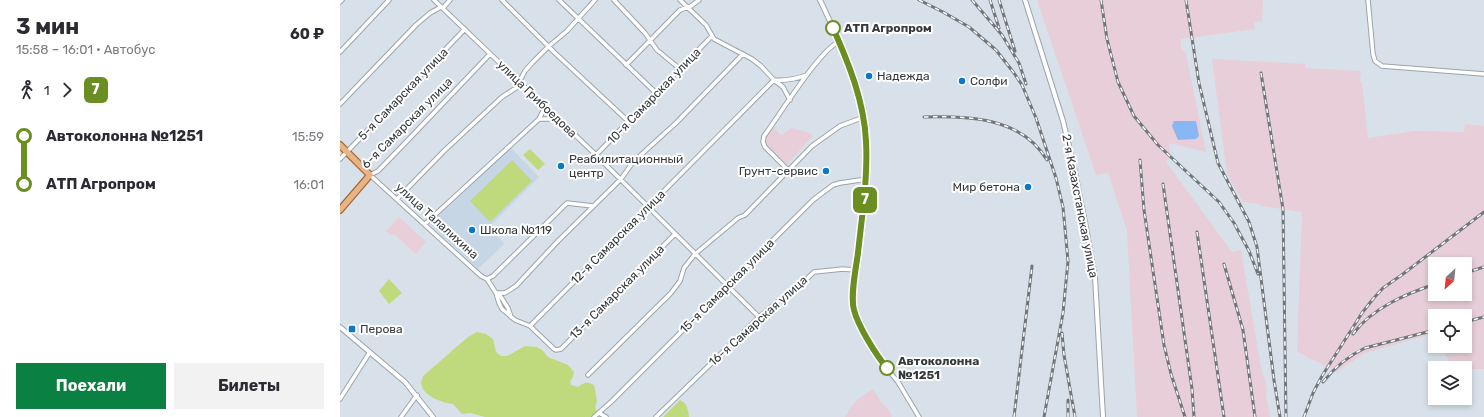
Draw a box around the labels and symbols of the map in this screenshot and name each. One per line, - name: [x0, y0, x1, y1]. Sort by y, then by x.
- marker: АТП Агропром: [825, 20, 841, 36]
- place label: АТП Агропром: [844, 21, 932, 35]
- street label: 5-я Самарская улица: [355, 45, 451, 143]
- street label: 10-я Самарская улица: [604, 45, 704, 147]
- street label: улица Грибоедова: [494, 57, 580, 141]
- place label: Надежда: [877, 69, 930, 83]
- marker: Надежда: [864, 71, 874, 81]
- place label: Солфи: [970, 74, 1008, 88]
- street label: 6-я Самарская улица: [359, 75, 455, 171]
- marker: Солфи: [957, 76, 967, 86]
- street label: 2-я Казахстанская улица: [1059, 133, 1101, 279]
- place label: Реабилитационный центр: [569, 152, 683, 180]
- marker: Реабилитационный центр: [556, 161, 566, 171]
- place label: Грунт-сервис: [739, 164, 818, 178]
- marker: Грунт-сервис: [821, 166, 831, 176]
- street label: улица Талалихина: [393, 180, 481, 262]
- place label: Мир бетона: [952, 180, 1020, 194]
- marker: Мир бетона: [1023, 182, 1033, 192]
- street label: 12-я Самарская улица: [568, 187, 668, 287]
- line badge: 7: [852, 187, 878, 213]
- place label: Школа №119: [480, 223, 552, 237]
- marker: Школа №119: [467, 225, 477, 235]
- street label: 15-я Самарская улица: [677, 236, 777, 336]
- street label: 13-я Самарская улица: [567, 242, 667, 342]
- north arrow: [1428, 257, 1472, 301]
- street label: 16-я Самарская улица: [706, 273, 810, 369]
- place label: Перова: [360, 322, 403, 336]
- marker: Перова: [347, 324, 357, 334]
- place label: Автоколонна №1251: [898, 354, 979, 382]
- marker: Автоколонна №1251: [879, 360, 895, 376]

